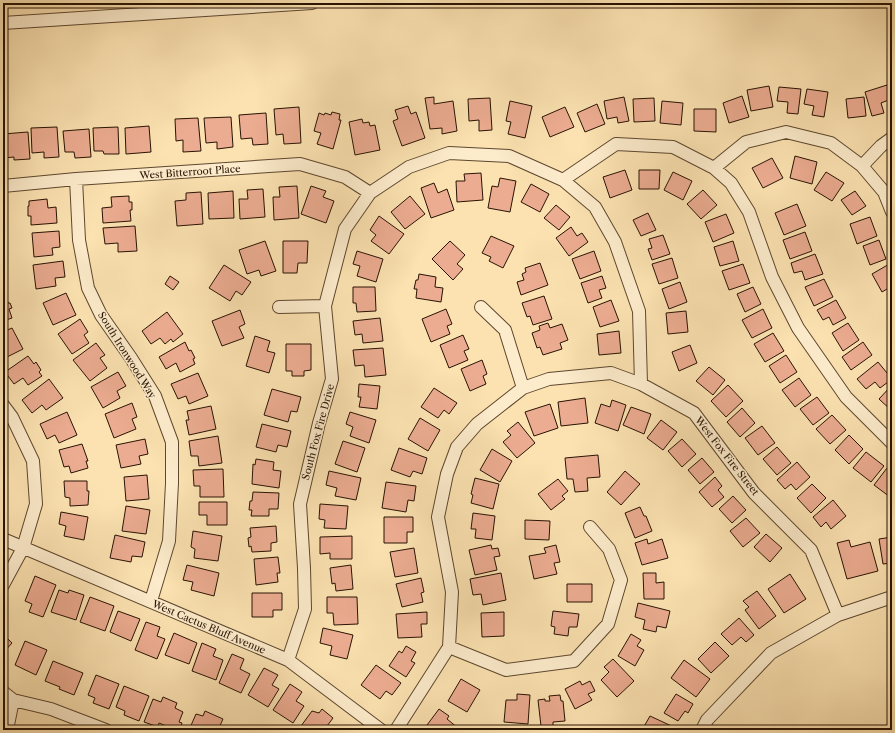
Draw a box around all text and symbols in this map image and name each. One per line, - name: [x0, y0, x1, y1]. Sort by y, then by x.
- street label: West Bitterroot Place: [138, 162, 241, 182]
- street label: South Ironwood Way: [95, 309, 159, 401]
- street label: South Fox Fire Drive: [299, 382, 337, 481]
- street label: West Fox Fire Street: [691, 413, 762, 498]
- street label: West Cactus Bluff Avenue: [149, 597, 268, 657]

